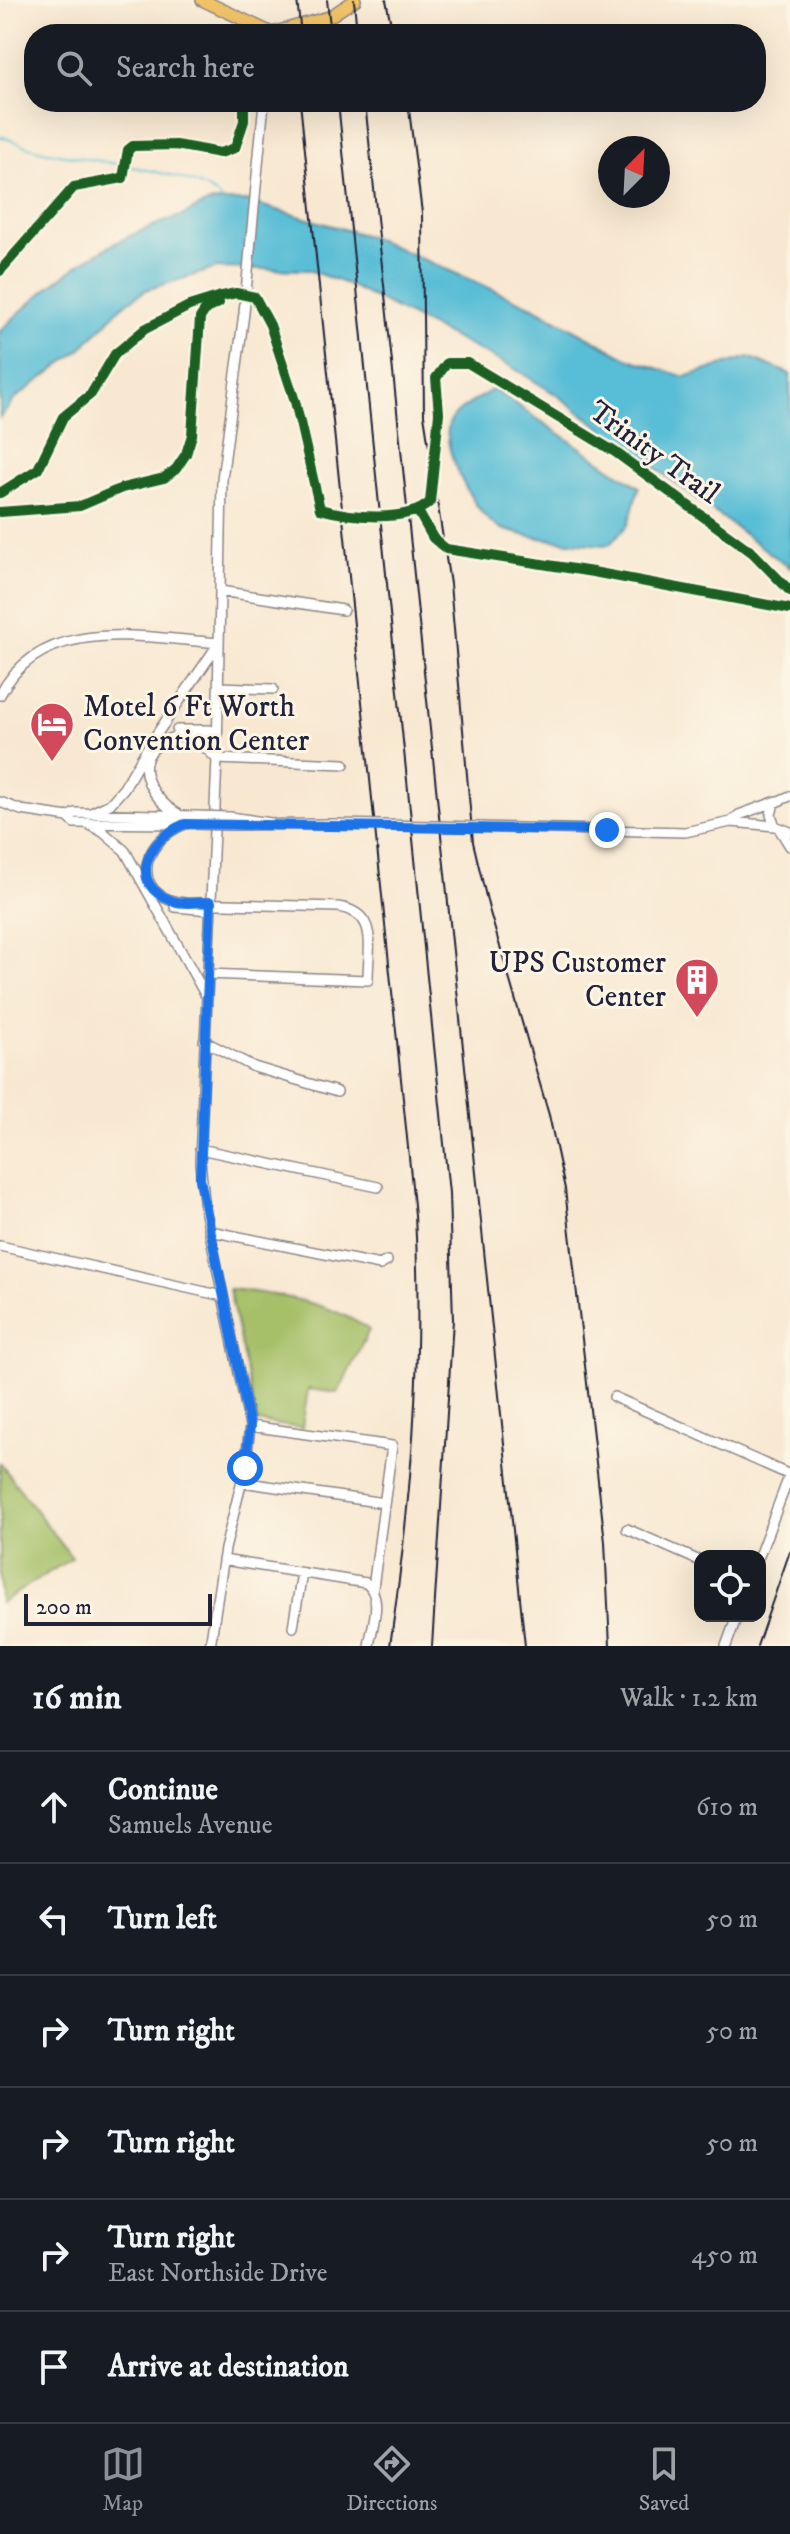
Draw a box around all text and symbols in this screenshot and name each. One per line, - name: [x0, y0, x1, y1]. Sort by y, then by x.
- search box: [24, 24, 766, 112]
- icon: search: [52, 46, 96, 90]
- text: Search here: [116, 50, 255, 87]
- north arrow: [598, 136, 670, 208]
- street label: Trinity Trail: [581, 393, 727, 513]
- place label: Motel 6 Ft Worth Convention Center: [83, 689, 309, 760]
- hotel icon: Motel 6 Ft Worth Convention Center: [28, 700, 76, 763]
- route end: [589, 812, 625, 848]
- place label: UPS Customer Center: [489, 945, 666, 1016]
- building icon: UPS Customer Center: [673, 956, 721, 1019]
- route start: [227, 1450, 263, 1486]
- map controls: [694, 1550, 766, 1622]
- button: locate: [694, 1550, 766, 1622]
- scale bar: [24, 1590, 212, 1626]
- text: 200 m: [36, 1594, 92, 1621]
- text: 16 min: [32, 1677, 121, 1719]
- text: Walk · 1.2 km: [620, 1682, 758, 1715]
- text: Continue: [108, 1772, 218, 1809]
- icon: ahead: [32, 1785, 76, 1829]
- text: 610 m: [696, 1791, 758, 1824]
- text: Samuels Avenue: [108, 1809, 272, 1842]
- icon: left: [32, 1897, 76, 1941]
- text: Turn left: [108, 1901, 217, 1938]
- text: 50 m: [706, 1903, 758, 1936]
- icon: right: [32, 2009, 76, 2053]
- text: Turn right: [108, 2013, 235, 2050]
- text: 50 m: [706, 2015, 758, 2048]
- icon: right: [32, 2121, 76, 2165]
- text: Turn right: [108, 2125, 235, 2162]
- text: 50 m: [706, 2127, 758, 2160]
- text: Turn right: [108, 2220, 235, 2257]
- icon: right: [32, 2233, 76, 2277]
- text: 450 m: [691, 2239, 758, 2272]
- text: East Northside Drive: [108, 2257, 328, 2290]
- icon: arrive: [32, 2345, 76, 2389]
- text: Arrive at destination: [108, 2349, 349, 2386]
- tab: Map: [101, 2442, 145, 2517]
- tab: Directions: [346, 2442, 437, 2517]
- tab: Saved: [639, 2442, 689, 2517]

